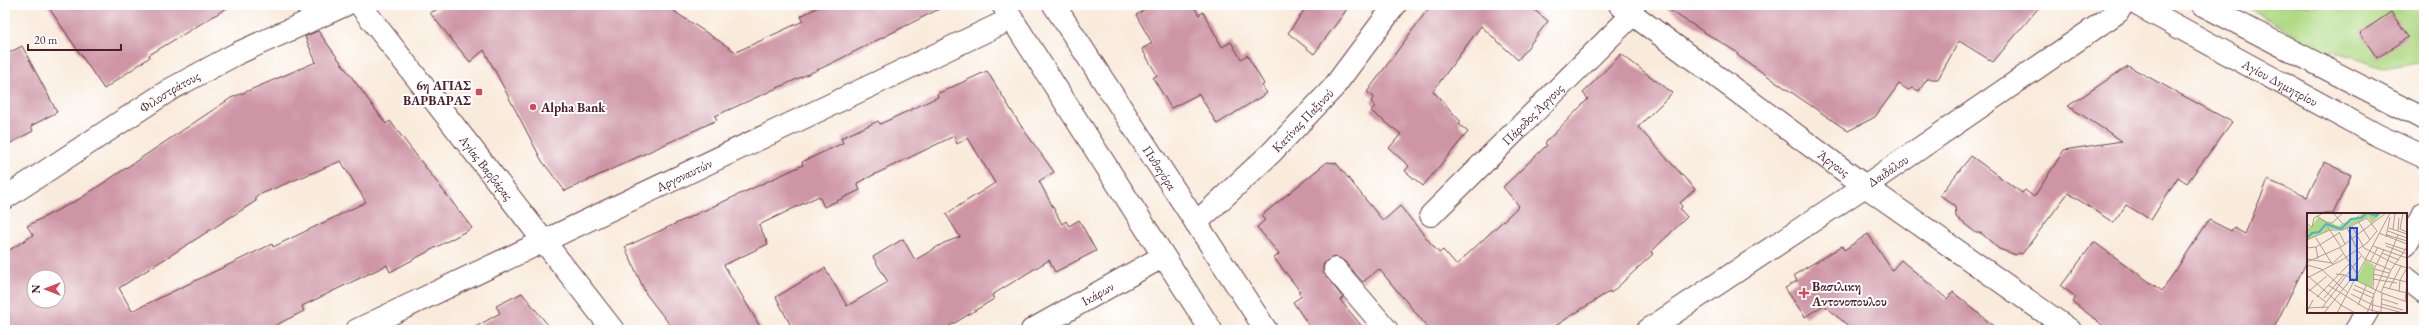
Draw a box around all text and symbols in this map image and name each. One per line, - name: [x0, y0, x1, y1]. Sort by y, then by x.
- scale bar: [28, 26, 121, 52]
- text: 20 m: [34, 32, 58, 48]
- street label: Αγίου Δημητρίου: [2239, 54, 2321, 110]
- street label: Φιλοστράτους: [136, 66, 203, 116]
- place label: 6η ΑΓΙΑΣ ΒΑΡΒΑΡΑΣ: [403, 77, 471, 109]
- street label: Πάροδος Άργους: [1498, 79, 1567, 149]
- street label: Κατίνας Παξινού: [1268, 84, 1337, 156]
- marker: 6η ΑΓΙΑΣ ΒΑΡΒΑΡΑΣ: [474, 87, 484, 97]
- place label: Alpha Bank: [540, 99, 606, 116]
- marker: Alpha Bank: [528, 102, 538, 112]
- street label: Αγίας Βαρβάρας: [455, 131, 518, 204]
- street label: Πυθαγόρα: [1139, 142, 1181, 193]
- street label: Άργους: [1814, 145, 1854, 181]
- street label: Δαιδάλου: [1864, 150, 1912, 190]
- street label: Αργοναυτών: [652, 154, 715, 196]
- inset map: [2307, 213, 2407, 313]
- north arrow: [26, 269, 66, 309]
- street label: Ικάρων: [1078, 277, 1117, 309]
- place label: Βασιλικη Αντονοπουλου: [1811, 278, 1887, 310]
- text: N: [29, 284, 43, 293]
- marker: Βασιλικη Αντονοπουλου: [1799, 288, 1809, 298]

